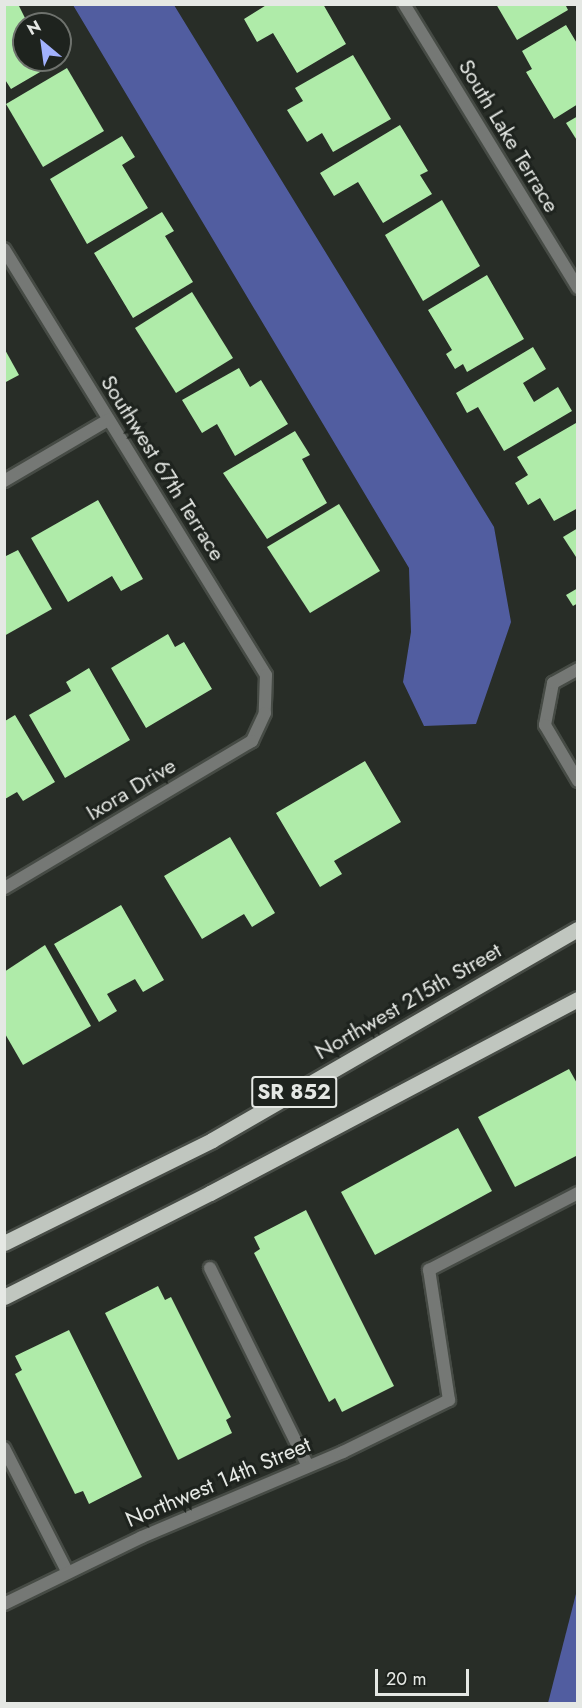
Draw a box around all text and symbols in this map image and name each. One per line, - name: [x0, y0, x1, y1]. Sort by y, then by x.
- north arrow: [12, 12, 72, 72]
- text: N: [23, 14, 45, 41]
- street label: South Lake Terrace: [453, 55, 565, 217]
- street label: Southwest 67th Terrace: [95, 370, 231, 566]
- street label: Ixora Drive: [81, 752, 181, 826]
- street label: Northwest 215th Street: [310, 937, 506, 1065]
- road number: SR 852: [250, 1074, 338, 1110]
- street label: Northwest 14th Street: [121, 1431, 315, 1533]
- scale bar: [378, 1657, 472, 1695]
- text: 20 m: [386, 1666, 426, 1692]

